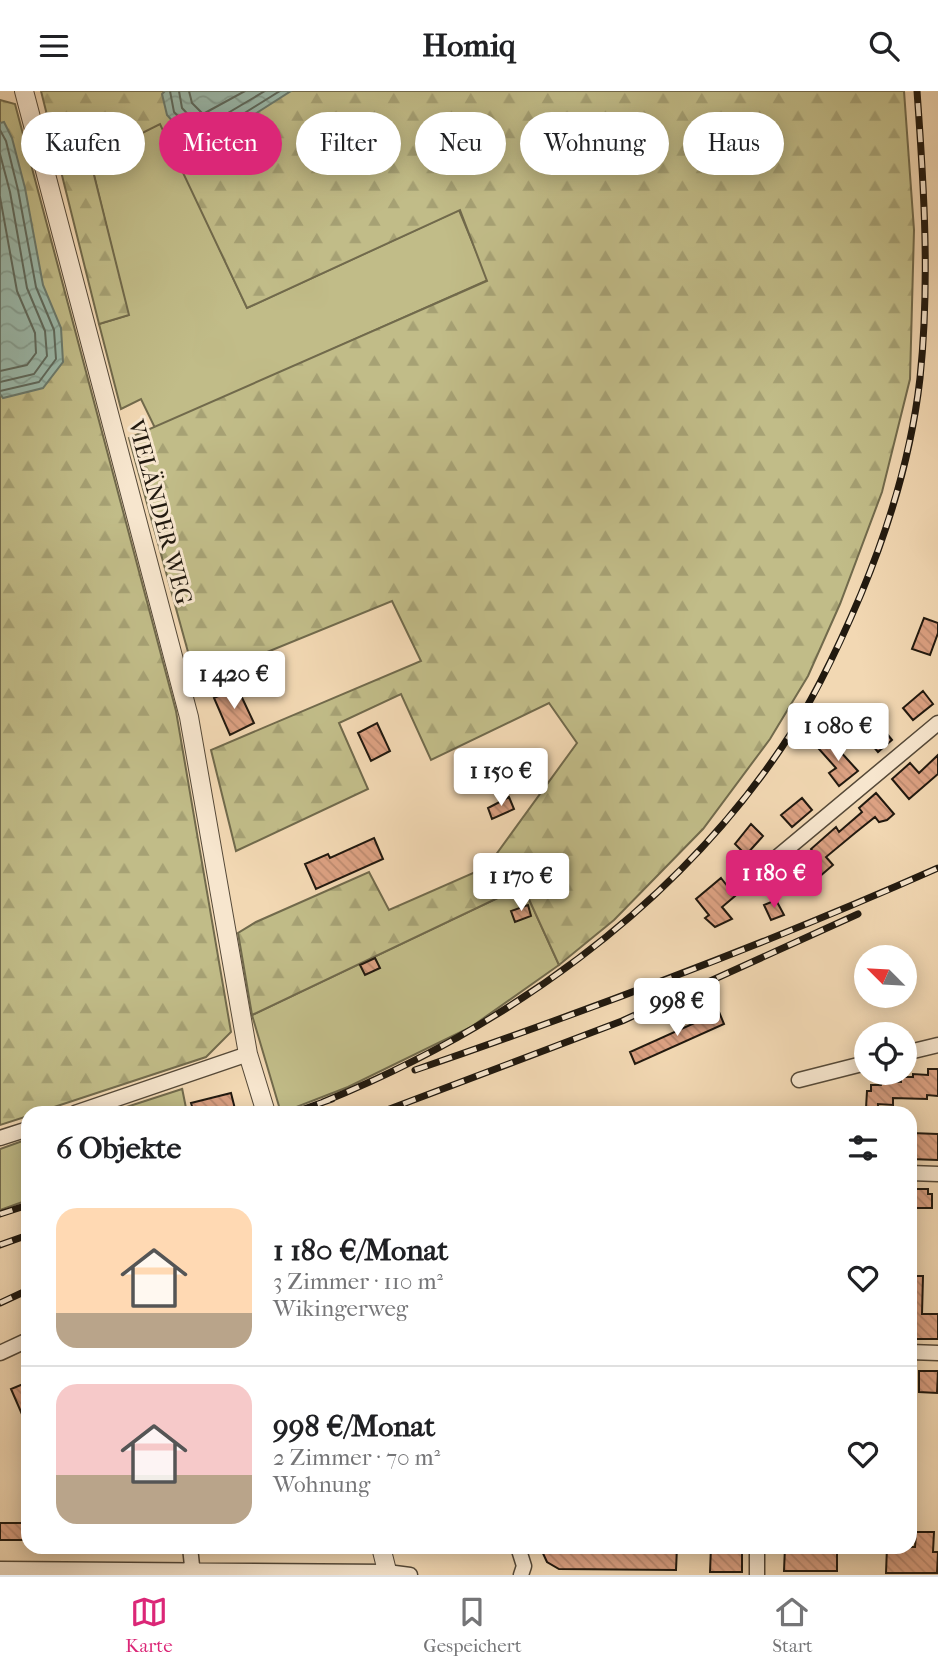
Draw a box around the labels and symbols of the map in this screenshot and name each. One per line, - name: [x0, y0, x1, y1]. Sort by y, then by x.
- street label: VIELÄNDER WEG: [122, 416, 198, 607]
- pin: 1 420 €: [169, 651, 299, 711]
- pin: 1 080 €: [773, 703, 903, 763]
- pin: 1 150 €: [436, 749, 566, 808]
- pin: 1 180 €: [709, 851, 839, 910]
- pin: 1 170 €: [456, 853, 586, 913]
- north arrow: [854, 945, 917, 1008]
- pin: 998 €: [628, 979, 726, 1038]

